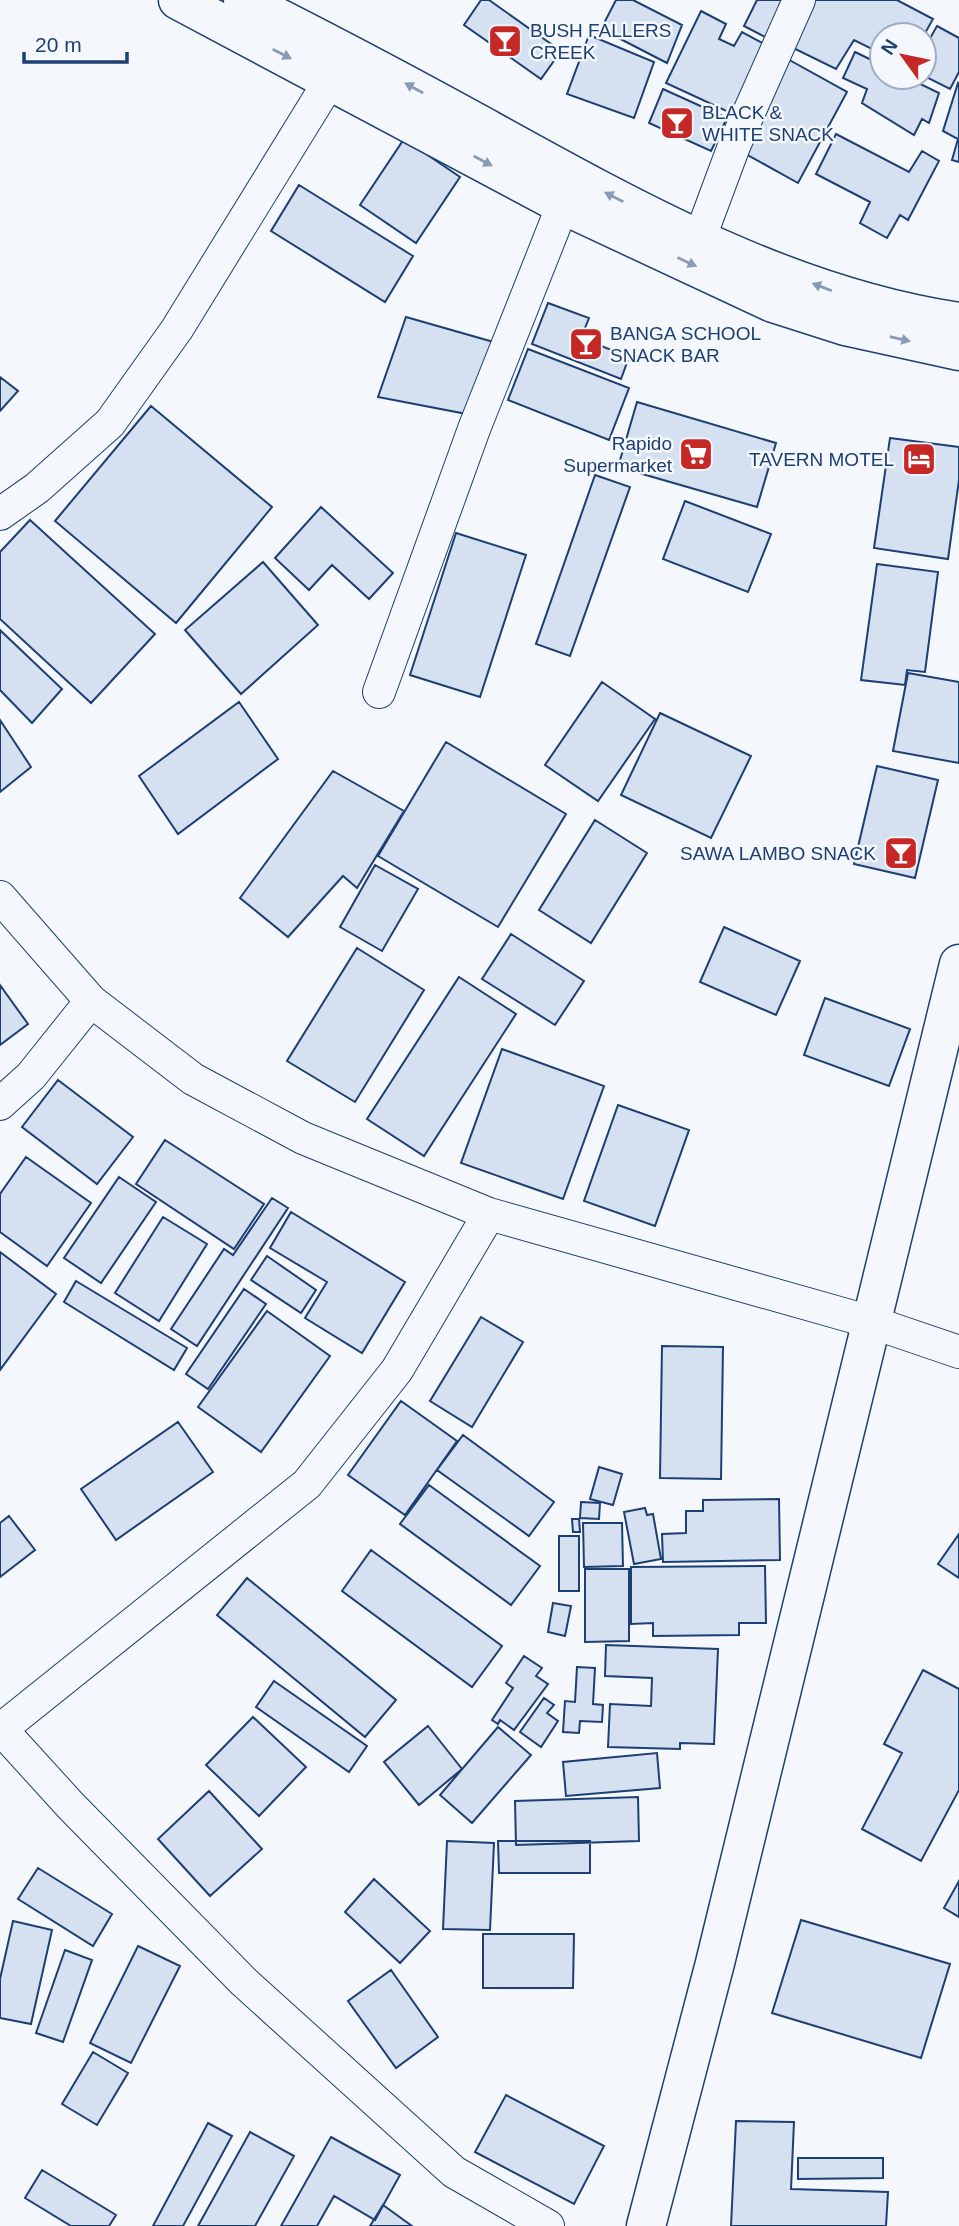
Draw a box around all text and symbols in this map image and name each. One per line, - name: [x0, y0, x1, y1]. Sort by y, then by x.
- place label: BUSH FALLERS CREEK: [530, 20, 672, 63]
- scale bar: [24, 21, 128, 65]
- north arrow: [868, 21, 938, 91]
- bar icon: BUSH FALLERS CREEK: [486, 22, 524, 60]
- text: 20 m: [35, 33, 82, 56]
- text: N: [877, 36, 902, 58]
- one-way arrow: [273, 48, 293, 60]
- one-way arrow: [404, 82, 423, 94]
- place label: BLACK & WHITE SNACK: [702, 102, 834, 145]
- bar icon: BLACK & WHITE SNACK: [658, 104, 696, 142]
- one-way arrow: [473, 156, 493, 167]
- one-way arrow: [604, 191, 624, 202]
- one-way arrow: [677, 256, 697, 268]
- one-way arrow: [811, 282, 832, 293]
- place label: BANGA SCHOOL SNACK BAR: [610, 323, 761, 366]
- bar icon: BANGA SCHOOL SNACK BAR: [567, 325, 605, 363]
- one-way arrow: [889, 334, 911, 345]
- place label: Rapido Supermarket: [563, 433, 673, 476]
- supermarket icon: Rapido Supermarket: [677, 435, 715, 473]
- hotel icon: TAVERN MOTEL: [900, 440, 938, 478]
- place label: TAVERN MOTEL: [749, 449, 894, 470]
- bar icon: SAWA LAMBO SNACK: [882, 834, 920, 872]
- place label: SAWA LAMBO SNACK: [680, 843, 876, 864]

